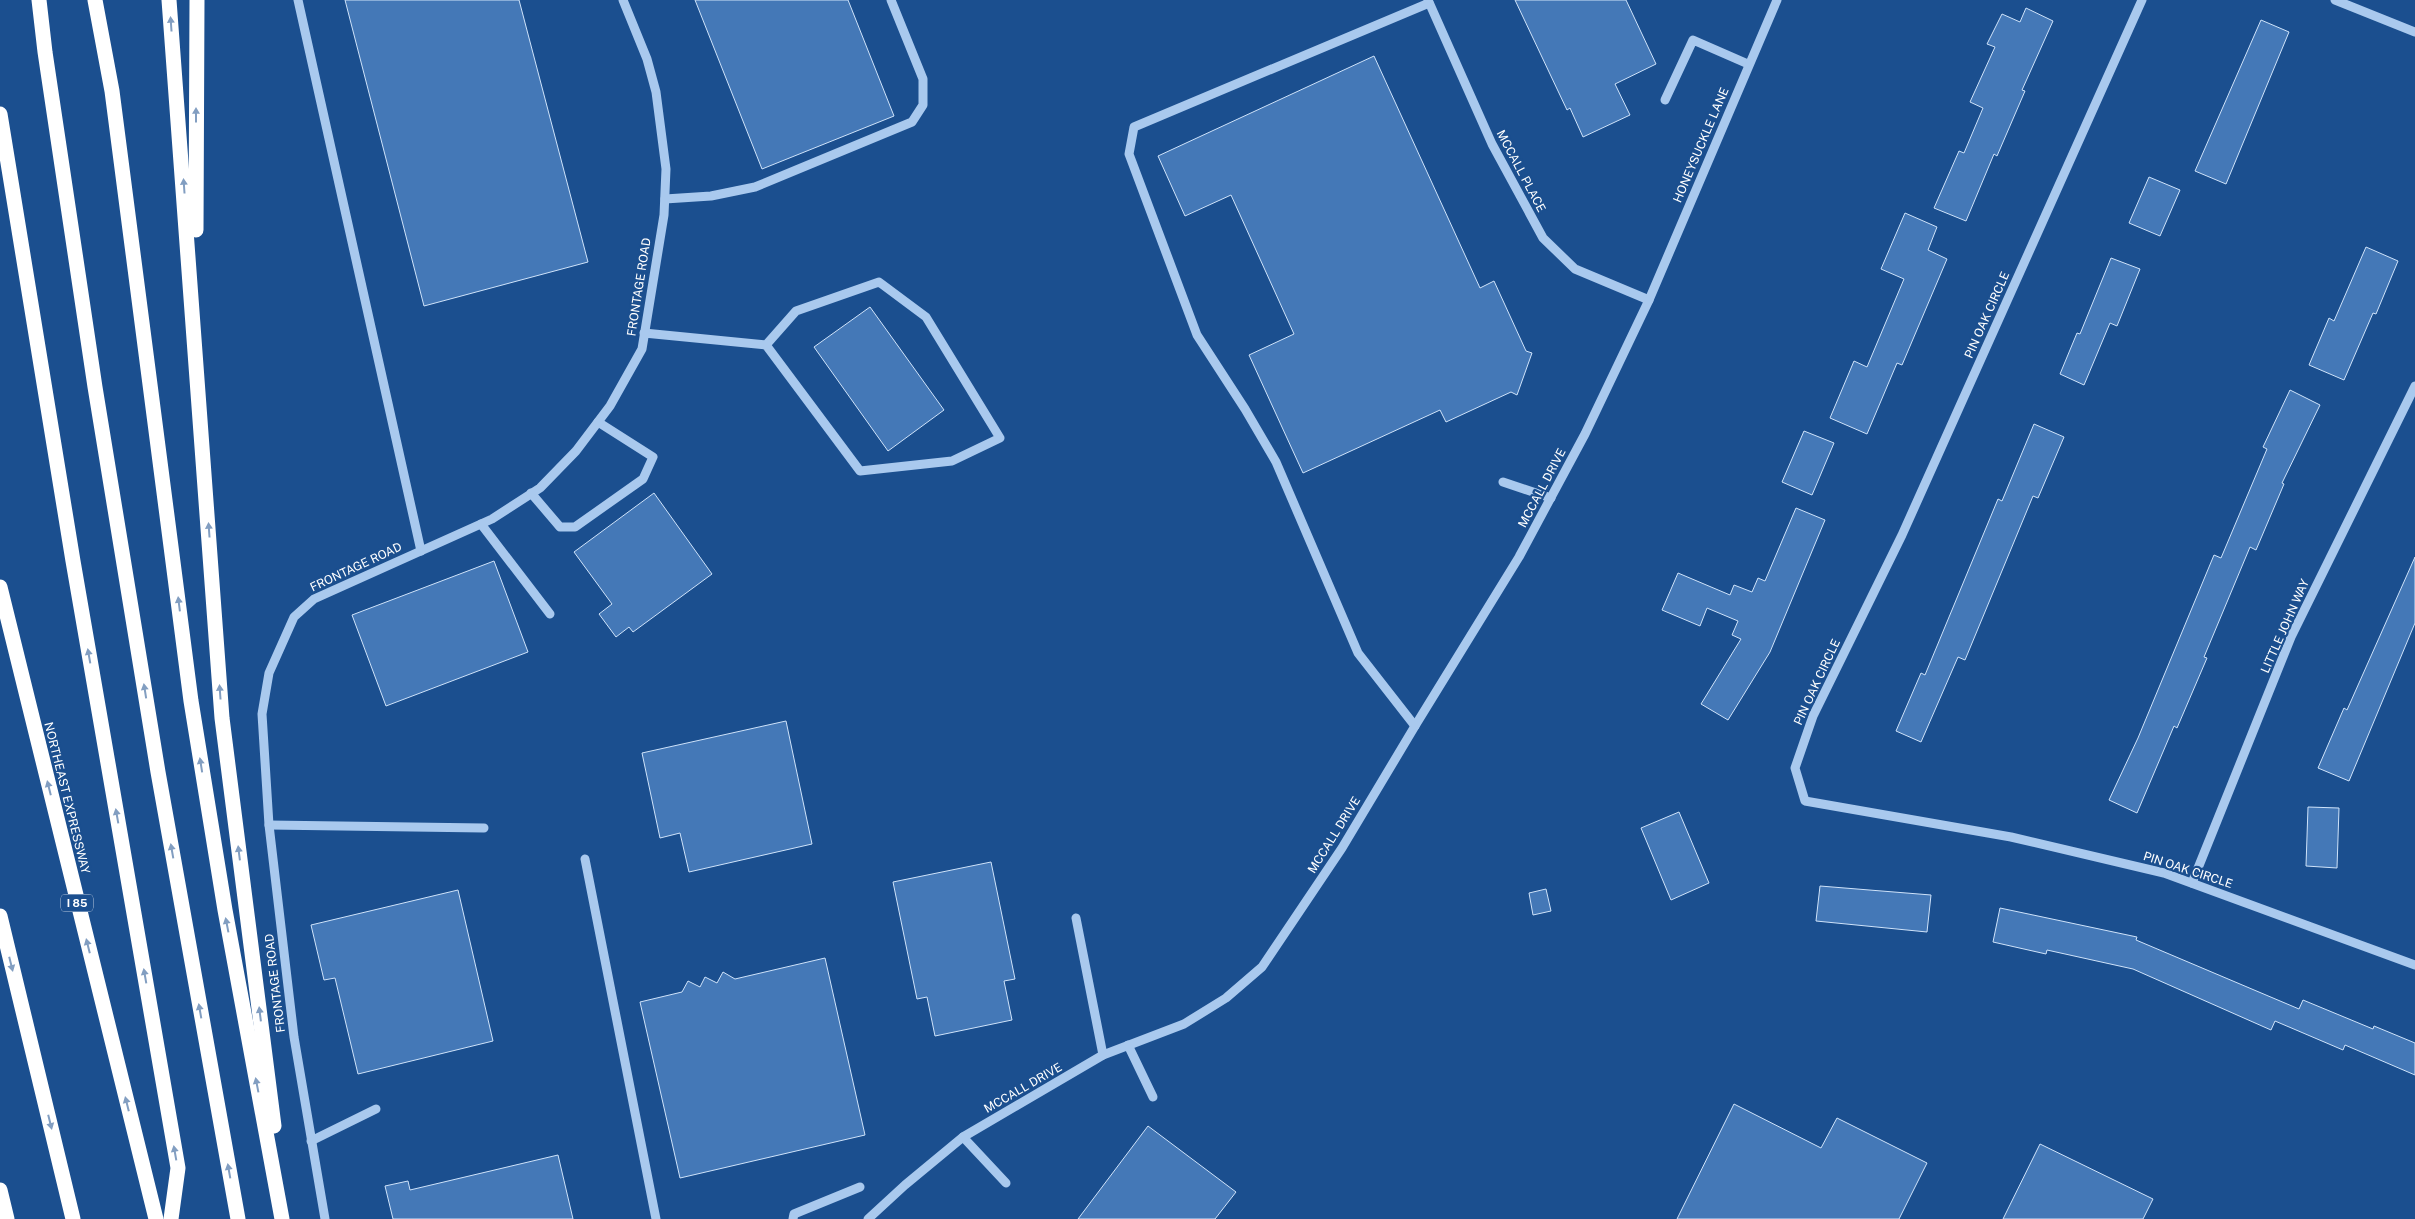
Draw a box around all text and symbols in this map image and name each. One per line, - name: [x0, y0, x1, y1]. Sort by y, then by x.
- one-way arrow: [167, 16, 175, 32]
- street label: HONEYSUCKLE LANE: [1670, 85, 1732, 205]
- one-way arrow: [192, 107, 200, 123]
- street label: MCCALL PLACE: [1493, 128, 1549, 214]
- one-way arrow: [179, 178, 187, 194]
- street label: FRONTAGE ROAD: [624, 237, 654, 337]
- street label: PIN OAK CIRCLE: [1962, 270, 2012, 360]
- street label: MCCALL DRIVE: [1515, 446, 1569, 530]
- one-way arrow: [205, 521, 213, 537]
- street label: FRONTAGE ROAD: [308, 540, 404, 594]
- street label: LITTLE JOHN WAY: [2258, 576, 2312, 675]
- one-way arrow: [175, 596, 183, 612]
- street label: PIN OAK CIRCLE: [1791, 637, 1843, 727]
- one-way arrow: [85, 647, 93, 663]
- one-way arrow: [140, 683, 148, 699]
- one-way arrow: [216, 684, 224, 700]
- street label: NORTHEAST EXPRESSWAY: [41, 721, 93, 876]
- one-way arrow: [197, 757, 205, 773]
- one-way arrow: [45, 781, 53, 796]
- street label: MCCALL DRIVE: [1305, 794, 1363, 876]
- one-way arrow: [112, 808, 120, 824]
- one-way arrow: [167, 843, 175, 859]
- one-way arrow: [235, 845, 243, 861]
- street label: PIN OAK CIRCLE: [2141, 849, 2235, 891]
- road number: I 85: [61, 894, 93, 911]
- one-way arrow: [223, 917, 231, 933]
- street label: FRONTAGE ROAD: [262, 933, 288, 1033]
- one-way arrow: [84, 938, 92, 953]
- one-way arrow: [8, 956, 16, 971]
- one-way arrow: [140, 968, 148, 984]
- one-way arrow: [196, 1003, 204, 1019]
- one-way arrow: [256, 1006, 264, 1022]
- street label: MCCALL DRIVE: [982, 1060, 1064, 1116]
- one-way arrow: [253, 1077, 261, 1093]
- one-way arrow: [123, 1096, 131, 1111]
- one-way arrow: [46, 1114, 54, 1129]
- one-way arrow: [171, 1145, 179, 1161]
- one-way arrow: [225, 1163, 233, 1179]

